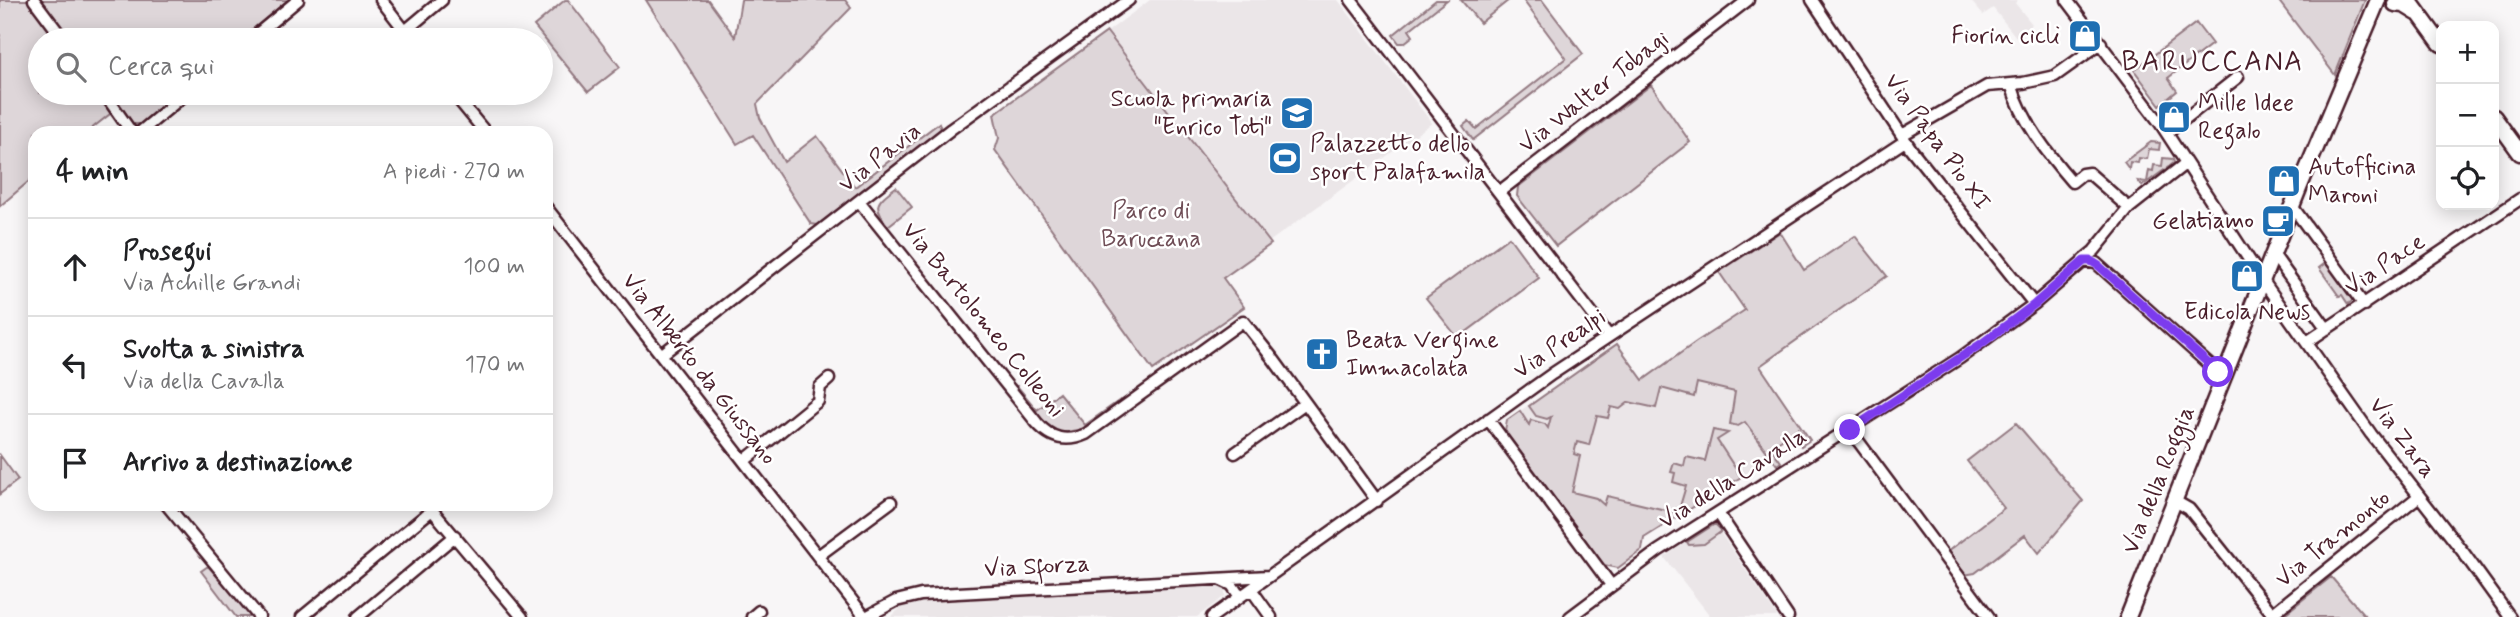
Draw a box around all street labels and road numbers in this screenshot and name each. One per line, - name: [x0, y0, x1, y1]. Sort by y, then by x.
- street label: Via Walter Tobagi: [1512, 24, 1676, 160]
- street label: Via Papa Pio XI: [1877, 67, 1997, 217]
- street label: Via Pavia: [832, 116, 928, 200]
- street label: Via Bartolomeo Colleoni: [895, 216, 1071, 424]
- street label: Via Pace: [2339, 227, 2431, 303]
- street label: Via Alberto da Giussano: [614, 267, 784, 471]
- street label: Via Prealpi: [1508, 302, 1612, 386]
- street label: Via Zara: [2361, 391, 2443, 485]
- street label: Via della Roggia: [2115, 401, 2206, 560]
- street label: Via della Cavalla: [1653, 421, 1813, 537]
- street label: Via Tramonto: [2269, 483, 2397, 595]
- street label: Via Sforza: [983, 549, 1091, 587]

